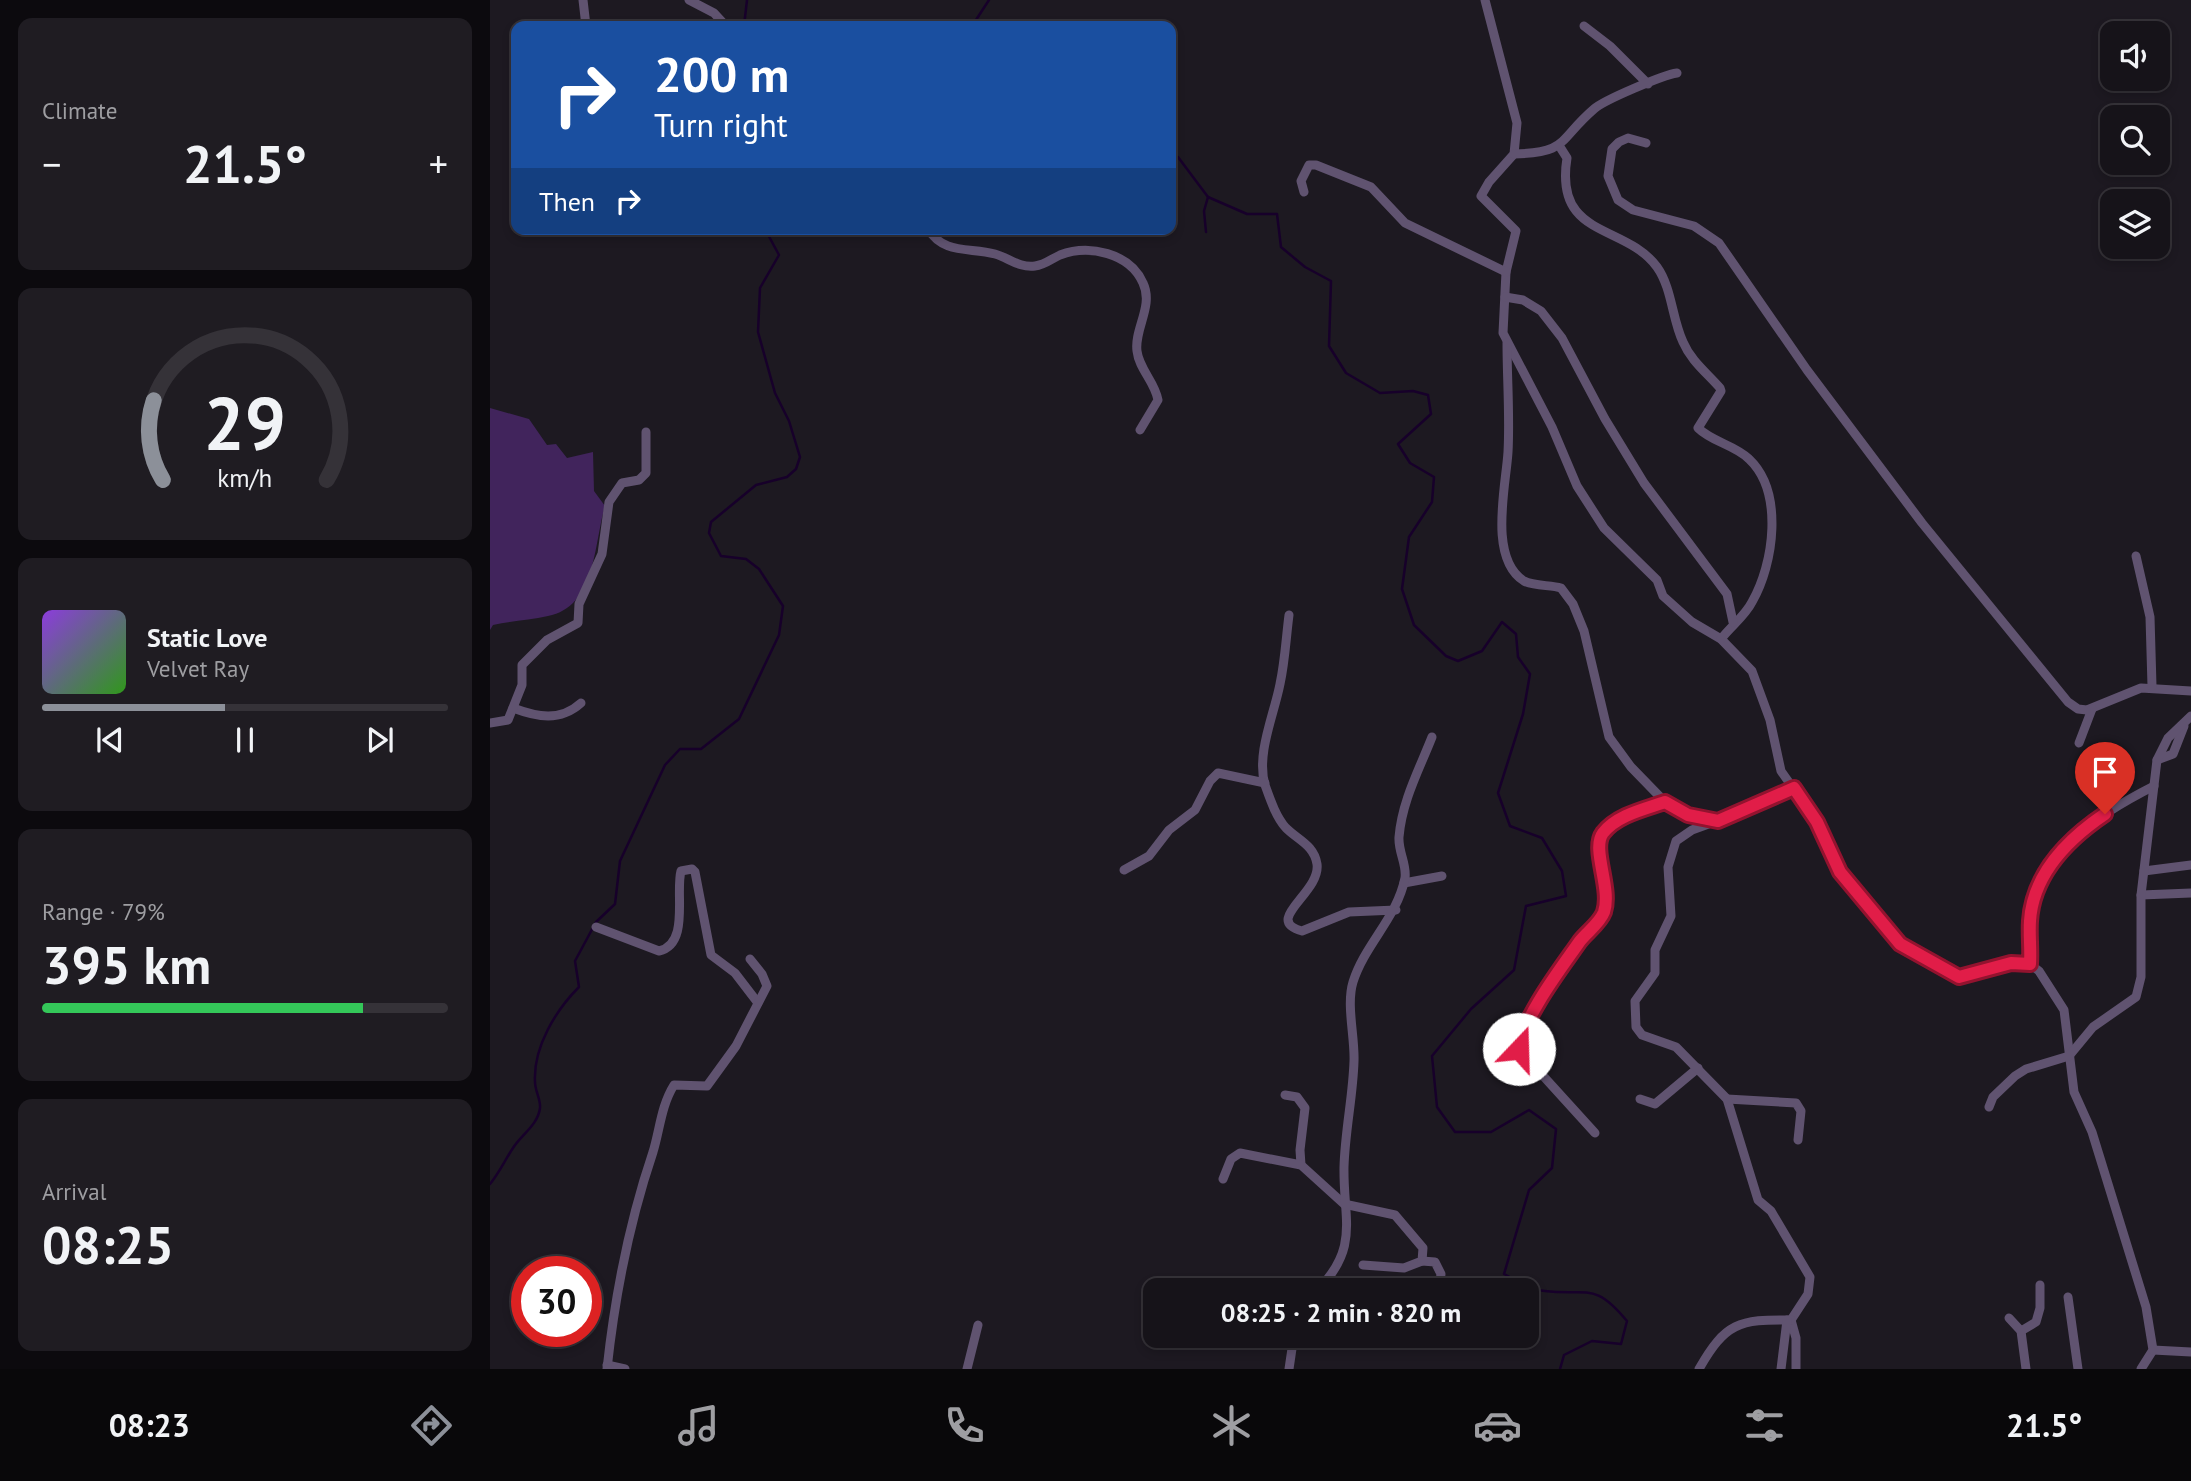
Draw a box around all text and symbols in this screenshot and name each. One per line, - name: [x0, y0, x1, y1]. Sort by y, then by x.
- map controls: [2100, 21, 2170, 259]
- button: sound: [2100, 21, 2170, 91]
- text: 200 m: [654, 42, 789, 106]
- icon: right: [539, 49, 630, 140]
- text: Climate: [42, 96, 117, 125]
- text: Turn right: [654, 104, 788, 146]
- button: search: [2100, 105, 2170, 175]
- text: 21.5°: [183, 130, 307, 197]
- text: −: [42, 139, 61, 188]
- text: +: [429, 139, 448, 188]
- icon: right: [609, 182, 647, 220]
- text: Then: [539, 185, 595, 218]
- button: layers: [2100, 189, 2170, 259]
- text: 29: [204, 377, 286, 471]
- text: km/h: [218, 462, 272, 494]
- text: Static Love: [147, 621, 268, 654]
- text: Velvet Ray: [147, 654, 249, 683]
- icon: previous: [91, 721, 129, 759]
- icon: pause: [226, 721, 264, 759]
- icon: next: [361, 721, 399, 759]
- pin: [2075, 742, 2135, 814]
- icon: arrive: [2086, 753, 2124, 791]
- text: Range · 79%: [42, 897, 165, 926]
- text: 395 km: [42, 931, 211, 998]
- position arrow: [1482, 1012, 1556, 1086]
- text: Arrival: [42, 1177, 106, 1206]
- text: 08:25: [42, 1211, 174, 1278]
- speed limit sign: 30: [511, 1256, 602, 1347]
- text: 08:25 · 2 min · 820 m: [1221, 1296, 1461, 1329]
- icon: directions: [407, 1401, 456, 1450]
- icon: music: [674, 1401, 723, 1450]
- icon: phone: [940, 1401, 989, 1450]
- icon: climate: [1207, 1401, 1256, 1450]
- icon: car: [1473, 1401, 1522, 1450]
- icon: filters: [1740, 1401, 1789, 1450]
- text: 08:23: [109, 1404, 190, 1446]
- text: 21.5°: [2006, 1404, 2082, 1446]

